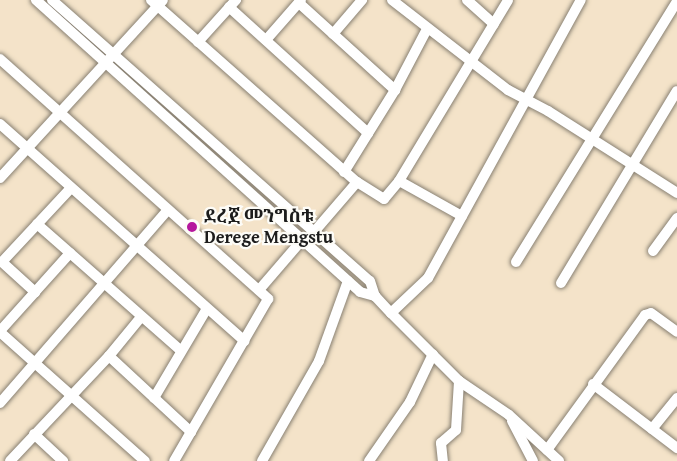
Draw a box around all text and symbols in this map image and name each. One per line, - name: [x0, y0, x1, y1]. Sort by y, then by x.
- place label: ደረጀ መንግስቱ Derege Mengstu: [204, 206, 333, 248]
- marker: ደረጀ መንግስቱ Derege Mengstu: [185, 220, 199, 234]

